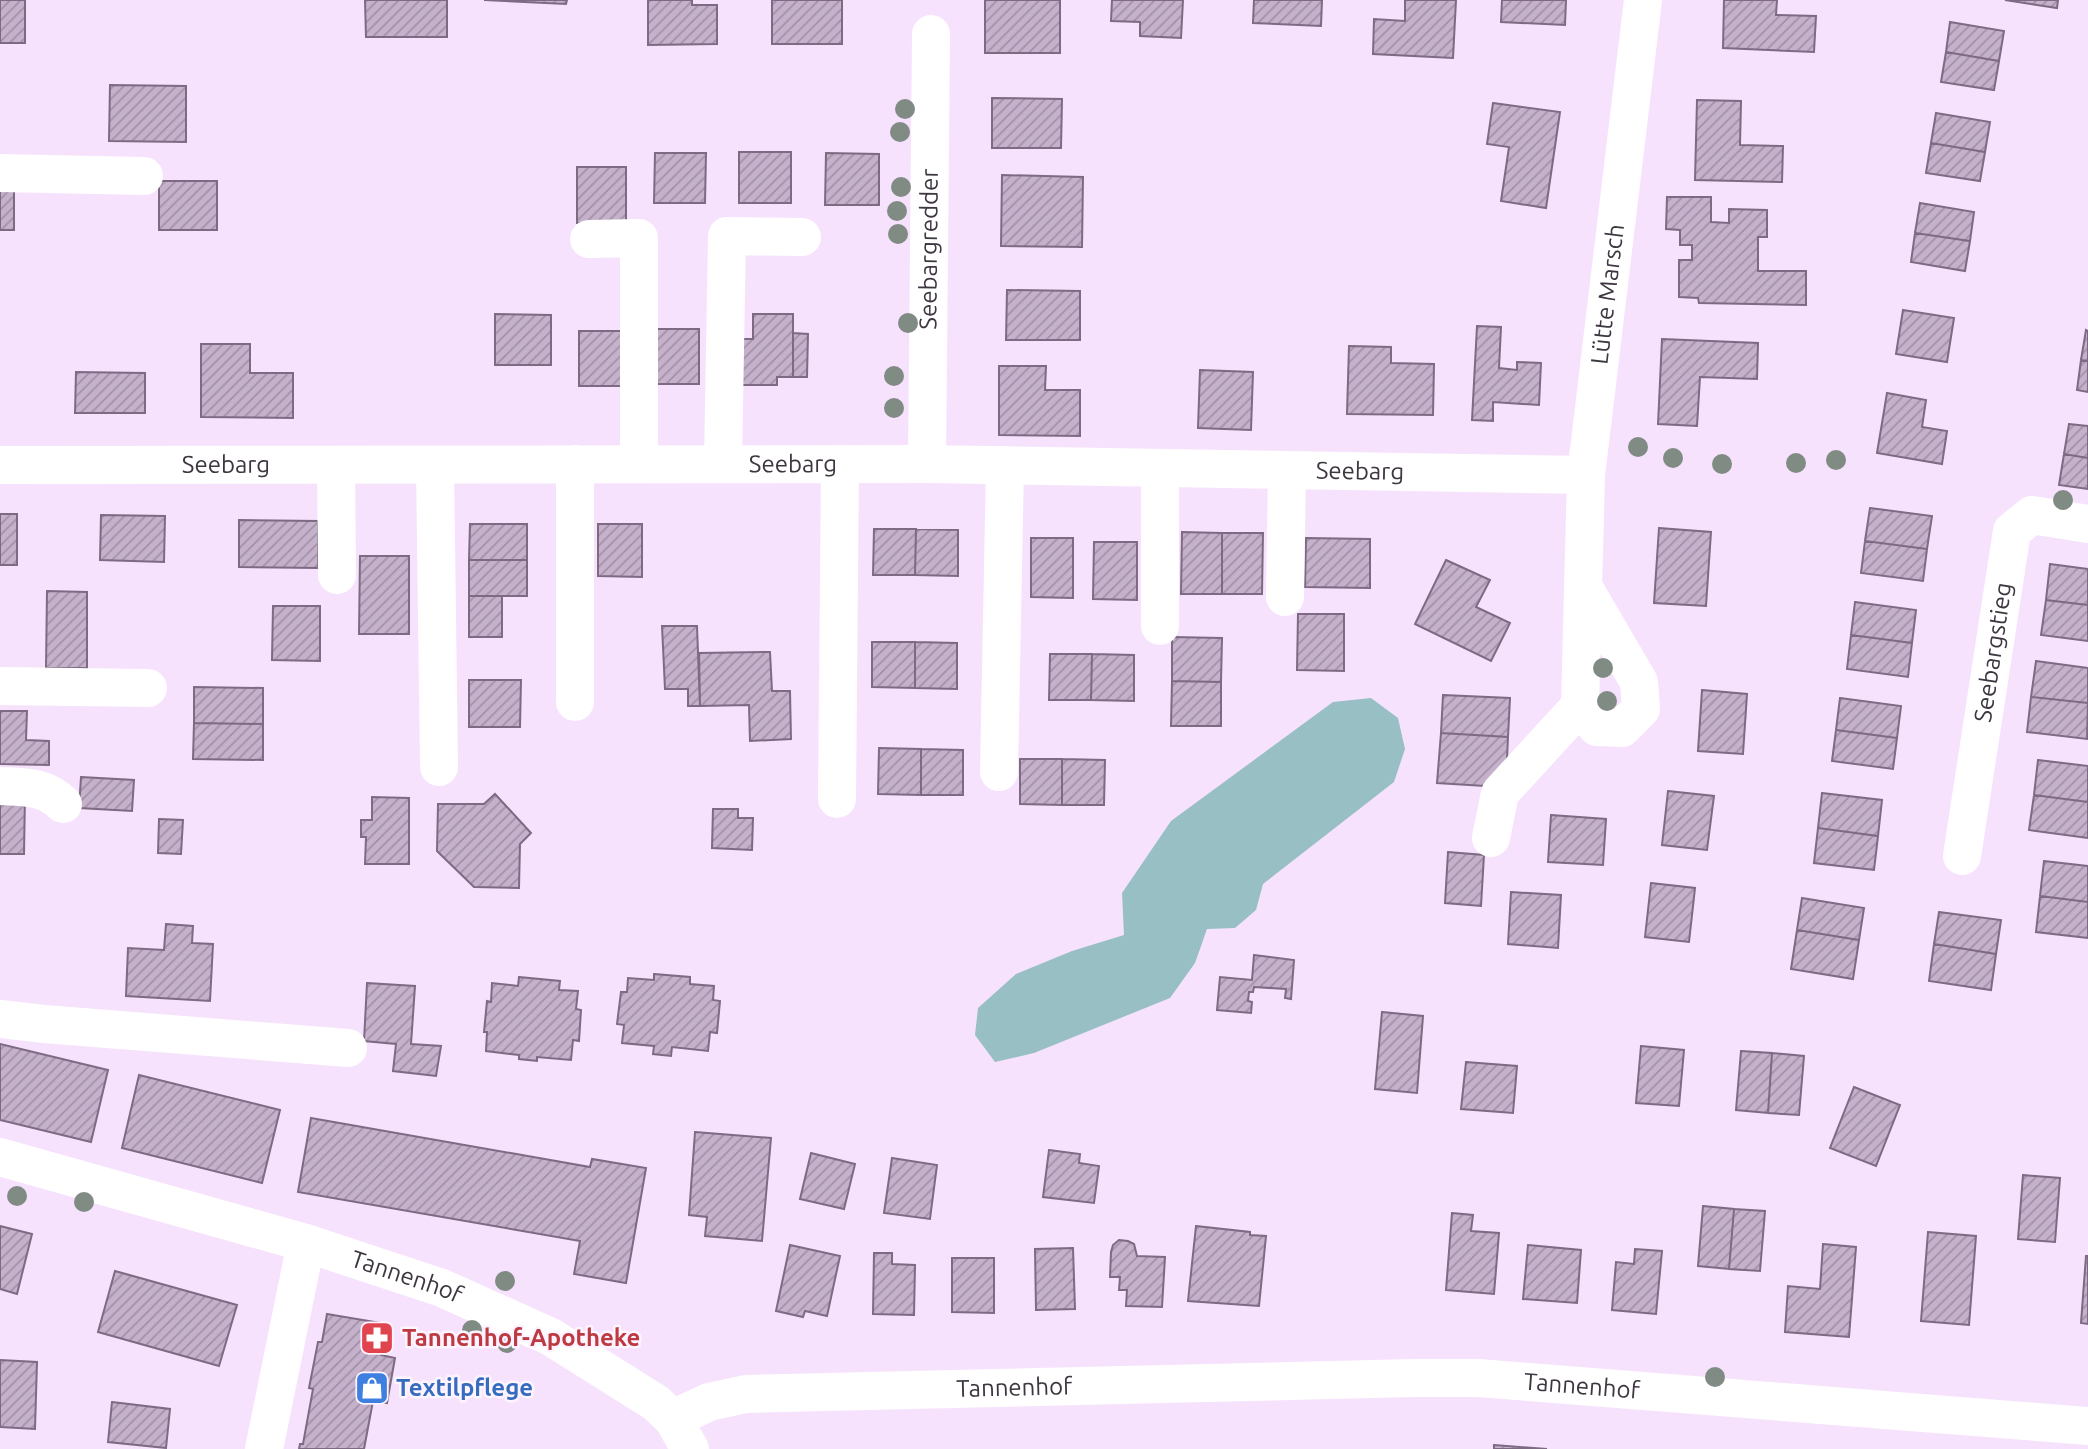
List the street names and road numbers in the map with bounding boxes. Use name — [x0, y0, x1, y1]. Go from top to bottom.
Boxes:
street label: Seebargredder — [914, 168, 943, 330]
street label: Lütte Marsch — [1585, 223, 1629, 366]
street label: Seebarg — [749, 450, 837, 477]
street label: Seebarg — [182, 451, 270, 478]
street label: Seebarg — [1316, 456, 1404, 485]
street label: Seebargstieg — [1969, 581, 2017, 724]
street label: Tannenhof — [348, 1245, 468, 1309]
street label: Tannenhof — [1523, 1368, 1642, 1404]
street label: Tannenhof — [956, 1372, 1073, 1402]

